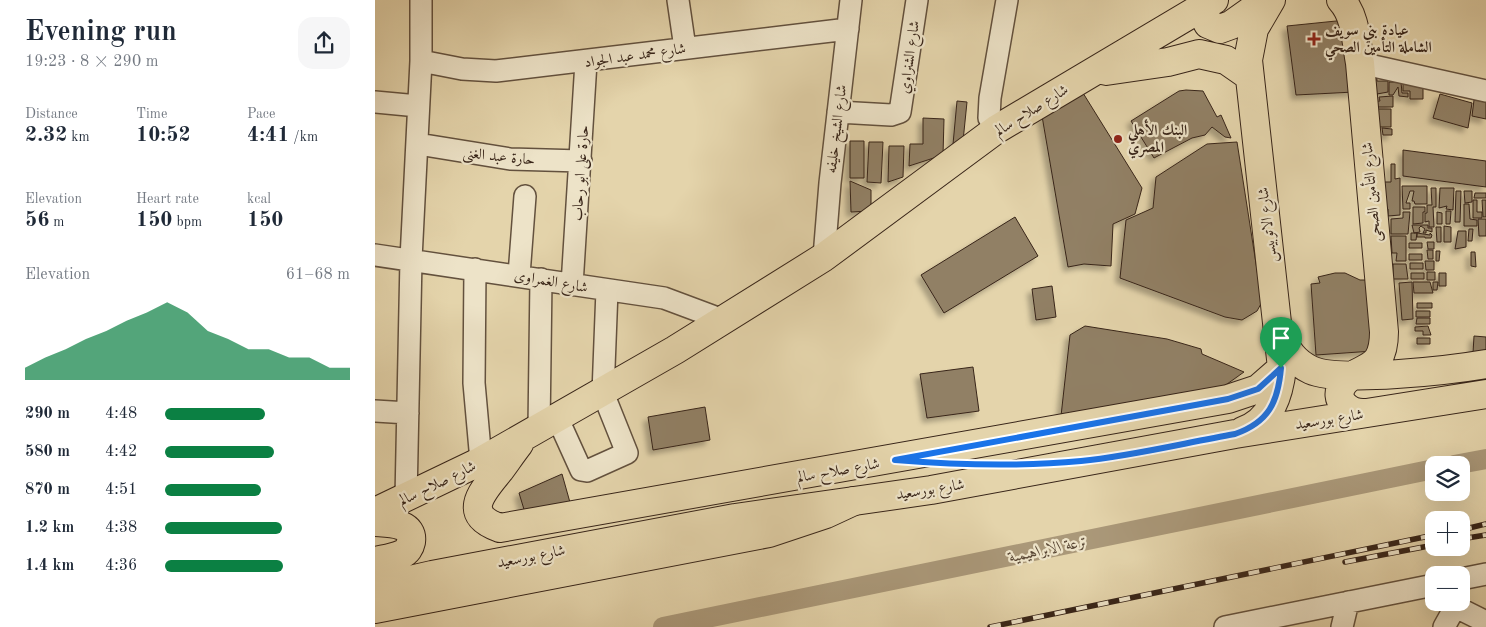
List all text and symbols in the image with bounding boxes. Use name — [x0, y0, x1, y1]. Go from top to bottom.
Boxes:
button: share — [298, 17, 350, 69]
text: Evening run — [25, 19, 177, 47]
street label: شارع الشنراوي — [898, 20, 927, 95]
place label: عيادة بني سويف الشاملة التأمين الصحي — [1325, 23, 1432, 61]
marker: عيادة بني سويف الشاملة التأمين الصحي — [1307, 32, 1321, 46]
street label: شارع محمد عبد الجواد — [583, 42, 688, 75]
text: 19:23 · 8 × 290 m — [25, 54, 158, 70]
street label: شارع صلاح سالم — [992, 82, 1073, 143]
street label: شارع الشيخ خليفه — [825, 84, 855, 175]
text: Distance — [25, 107, 78, 121]
text: Time — [136, 107, 167, 121]
text: Pace — [247, 107, 275, 121]
place label: البنك الأهلي المصري — [1127, 119, 1187, 159]
text: 2.32 — [25, 125, 67, 146]
text: 10:52 — [136, 125, 191, 146]
text: 4:41 — [247, 125, 289, 146]
street label: حارة على ابو رحاب — [571, 125, 594, 222]
text: km — [67, 130, 90, 144]
text: /km — [289, 130, 318, 144]
marker: البنك الأهلي المصري — [1112, 133, 1124, 145]
street label: شارع التأمين الصحى — [1356, 141, 1388, 243]
street label: حارة عبد الغنى — [462, 146, 536, 171]
street label: شارع الاتوبيس — [1256, 186, 1285, 263]
text: Elevation — [25, 192, 82, 206]
text: Heart rate — [136, 192, 199, 206]
text: kcal — [247, 192, 271, 206]
text: 56 — [25, 210, 49, 231]
text: 150 — [136, 210, 173, 231]
text: 150 — [247, 210, 284, 231]
text: m — [49, 215, 64, 229]
text: bpm — [173, 215, 202, 229]
text: Elevation — [25, 267, 90, 283]
text: 61–68 m — [286, 267, 350, 283]
street label: شارع الغمراوى — [512, 269, 589, 300]
pin — [1260, 317, 1302, 368]
icon: arrive — [1267, 324, 1295, 352]
text: 290 m — [25, 406, 70, 422]
text: 4:48 — [105, 406, 137, 422]
street label: شارع بورسعيد — [1294, 408, 1365, 437]
text: 580 m — [25, 444, 70, 460]
text: 4:42 — [105, 444, 137, 460]
street label: شارع صلاح سالم — [796, 456, 882, 490]
map controls — [1425, 456, 1470, 611]
button: layers — [1425, 456, 1470, 501]
street label: شارع صلاح سالم — [396, 458, 480, 513]
street label: شارع بورسعيد — [895, 478, 966, 507]
text: 870 m — [25, 482, 70, 498]
text: 4:51 — [105, 482, 137, 498]
button: + — [1425, 511, 1470, 556]
text: 1.2 km — [25, 520, 74, 536]
text: 4:38 — [105, 520, 137, 536]
water label: ترعة الابراهيمية — [1006, 534, 1089, 566]
street label: شارع بورسعيد — [496, 544, 567, 575]
text: 1.4 km — [25, 558, 74, 574]
text: 4:36 — [105, 558, 137, 574]
button: − — [1425, 566, 1470, 611]

